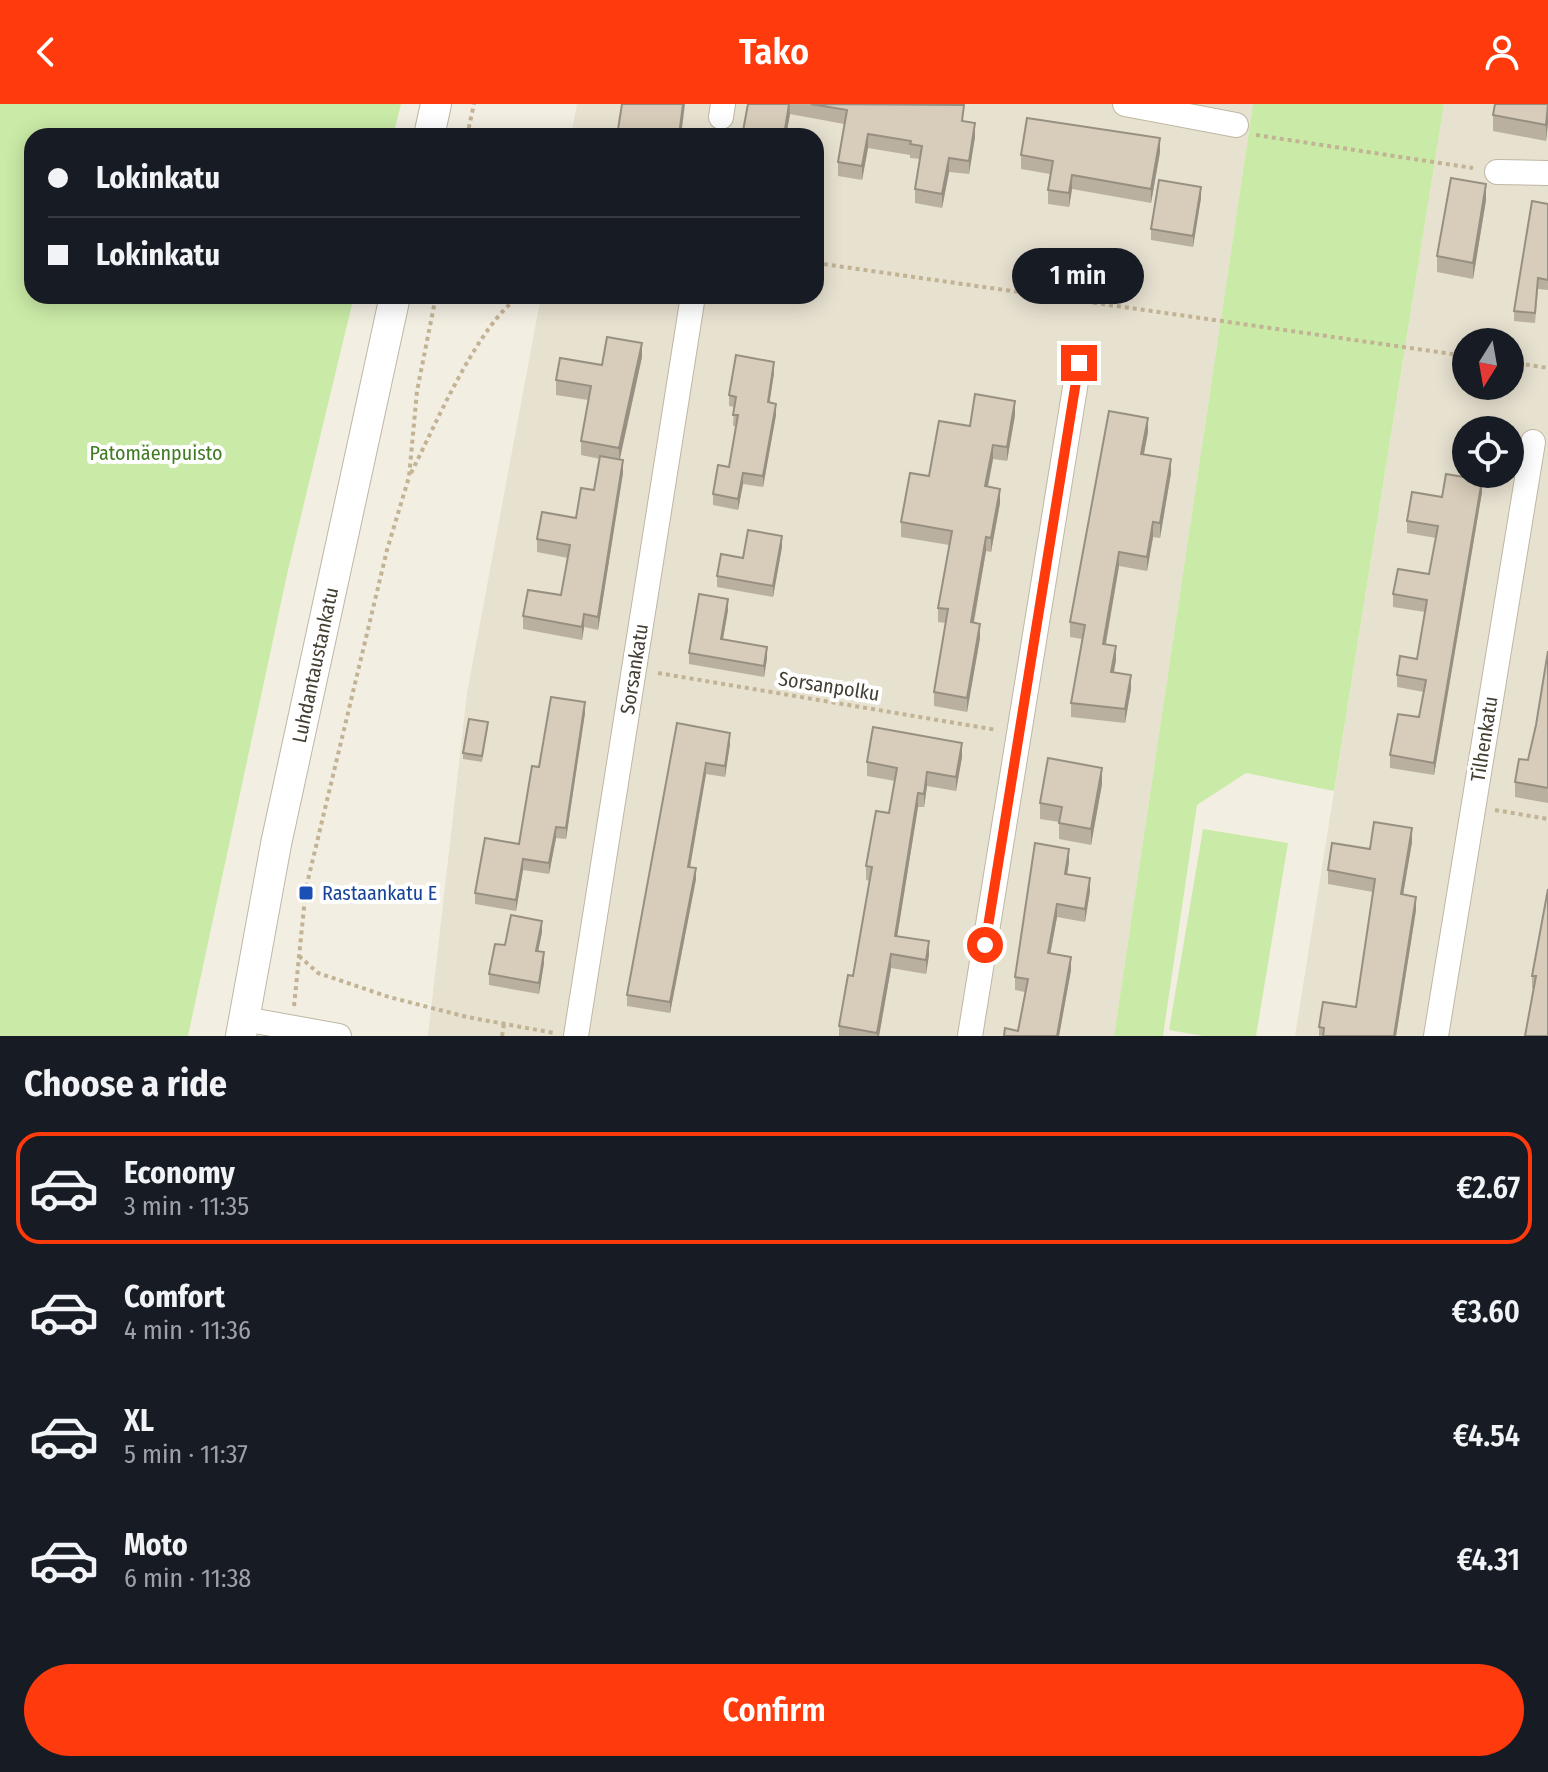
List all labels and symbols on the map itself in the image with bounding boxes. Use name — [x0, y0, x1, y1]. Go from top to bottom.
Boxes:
callout: 1 min — [1013, 247, 1145, 303]
north arrow — [1452, 328, 1524, 400]
route end — [1061, 345, 1097, 381]
park label: Patomäenpuisto — [89, 441, 223, 465]
street label: Luhdantaustankatu — [287, 585, 343, 745]
street label: Sorsankatu — [615, 622, 653, 716]
street label: Sorsanpolku — [777, 666, 881, 706]
street label: Tilhenkatu — [1465, 694, 1503, 784]
place label: Rastaankatu E — [322, 881, 437, 905]
marker: Rastaankatu E — [297, 884, 315, 902]
route start — [967, 927, 1003, 963]

